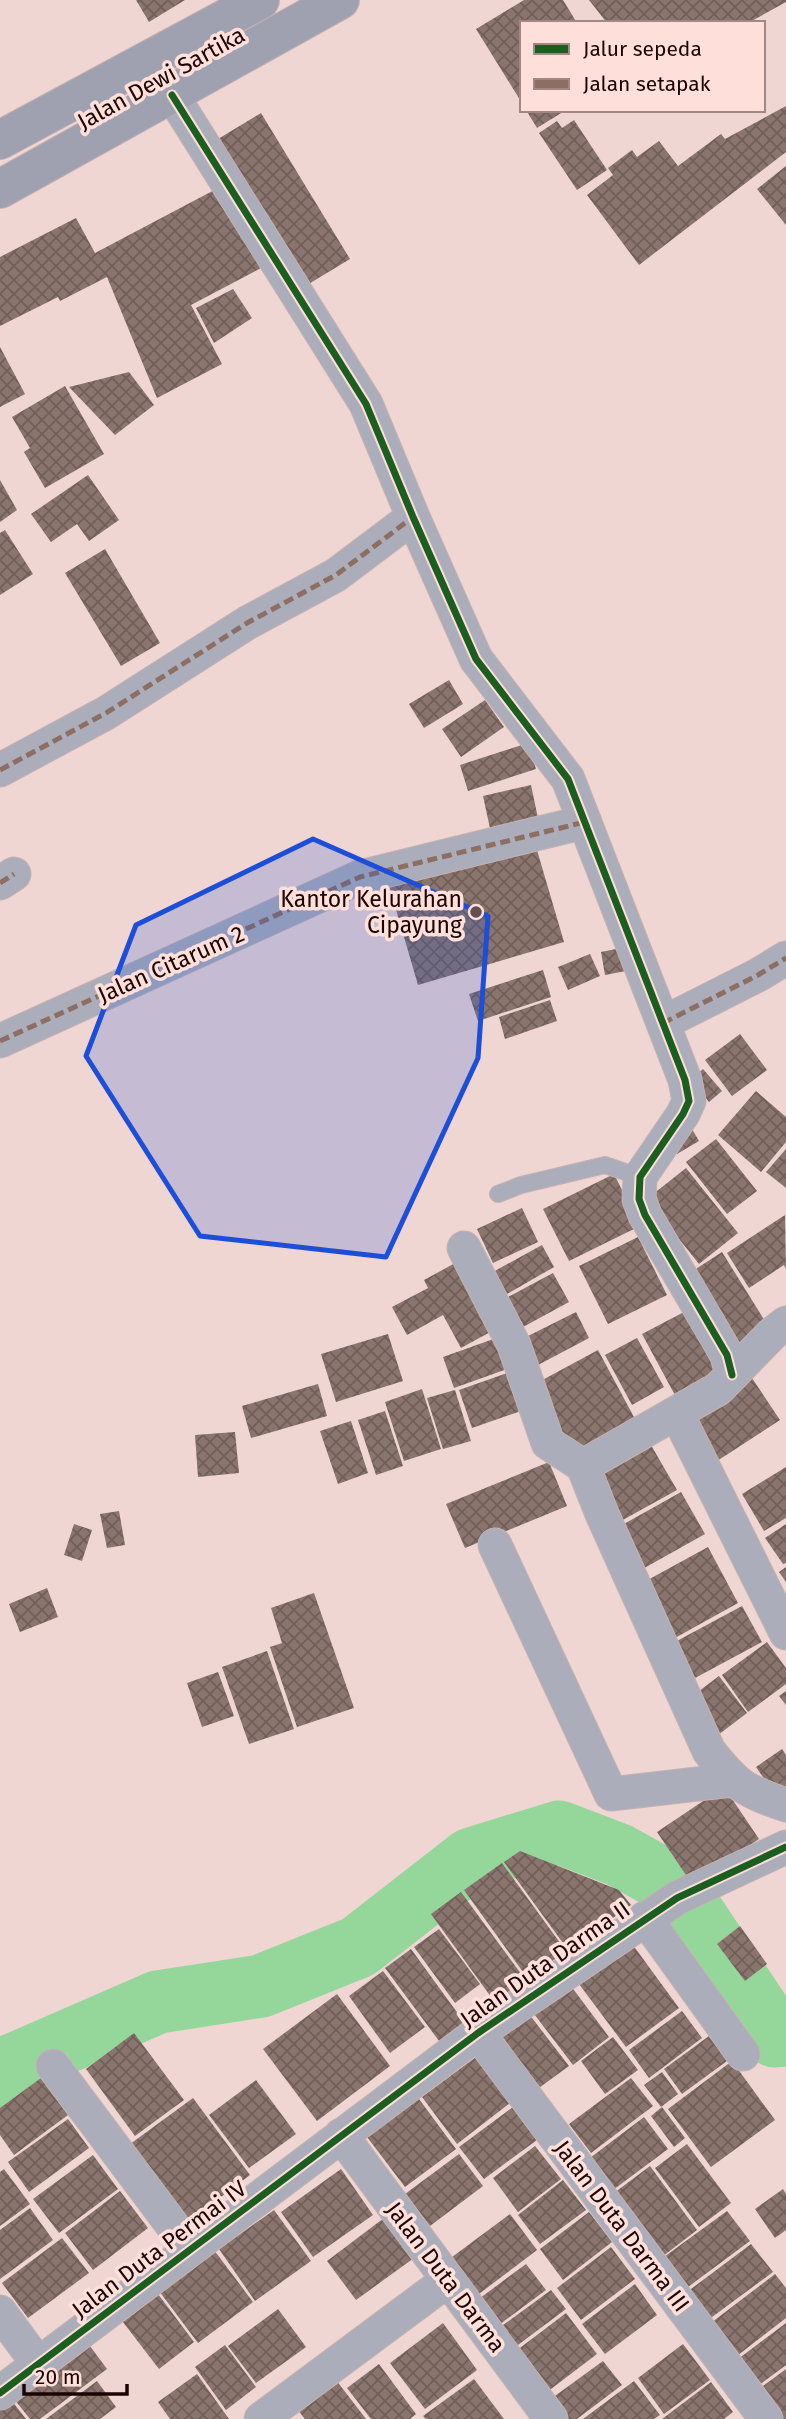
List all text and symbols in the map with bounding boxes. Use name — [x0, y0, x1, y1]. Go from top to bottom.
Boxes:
street label: Jalan Dewi Sartika — [72, 20, 250, 136]
legend — [520, 21, 765, 112]
text: Jalur sepeda — [583, 36, 702, 62]
text: Jalan setapak — [583, 71, 711, 97]
place label: Kantor Kelurahan Cipayung — [280, 885, 462, 939]
marker: Kantor Kelurahan Cipayung — [468, 904, 484, 920]
street label: Jalan Citarum 2 — [93, 919, 249, 1009]
street label: Jalan Duta Darma II — [455, 1895, 635, 2033]
street label: Jalan Duta Darma III — [548, 2135, 696, 2317]
street label: Jalan Duta Permai IV — [66, 2174, 252, 2324]
street label: Jalan Duta Darma — [380, 2196, 512, 2358]
scale bar — [24, 2352, 128, 2396]
text: 20 m — [35, 2364, 81, 2390]

